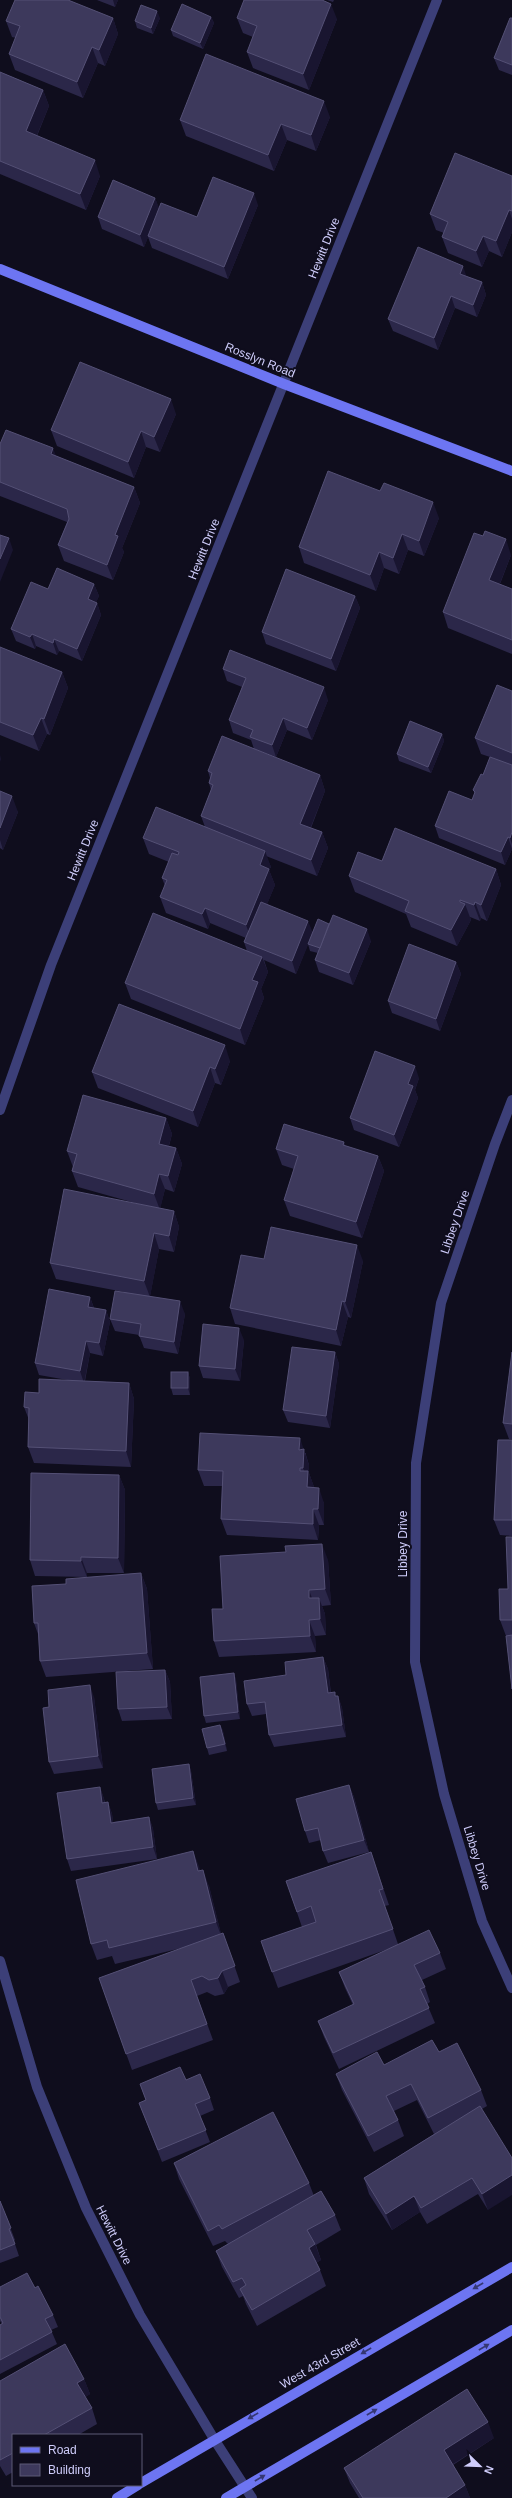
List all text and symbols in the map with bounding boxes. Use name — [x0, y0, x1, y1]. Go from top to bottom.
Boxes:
street label: Hewitt Drive — [305, 215, 343, 281]
street label: Rosslyn Road — [223, 340, 297, 380]
street label: Hewitt Drive — [185, 516, 223, 582]
street label: Hewitt Drive — [64, 817, 102, 883]
street label: Libbey Drive — [438, 1188, 473, 1256]
street label: Libbey Drive — [396, 1510, 410, 1577]
street label: Libbey Drive — [461, 1824, 494, 1892]
street label: Hewitt Drive — [93, 2203, 135, 2267]
one-way arrow — [472, 2283, 484, 2290]
street label: West 43rd Street — [278, 2334, 363, 2392]
one-way arrow — [478, 2343, 490, 2350]
one-way arrow — [360, 2348, 372, 2355]
one-way arrow — [366, 2409, 378, 2416]
one-way arrow — [247, 2413, 259, 2420]
legend — [12, 2434, 142, 2486]
text: Road — [48, 2443, 77, 2457]
north arrow — [460, 2446, 500, 2486]
text: Building — [48, 2463, 91, 2477]
text: N — [482, 2464, 496, 2476]
one-way arrow — [254, 2475, 266, 2482]

